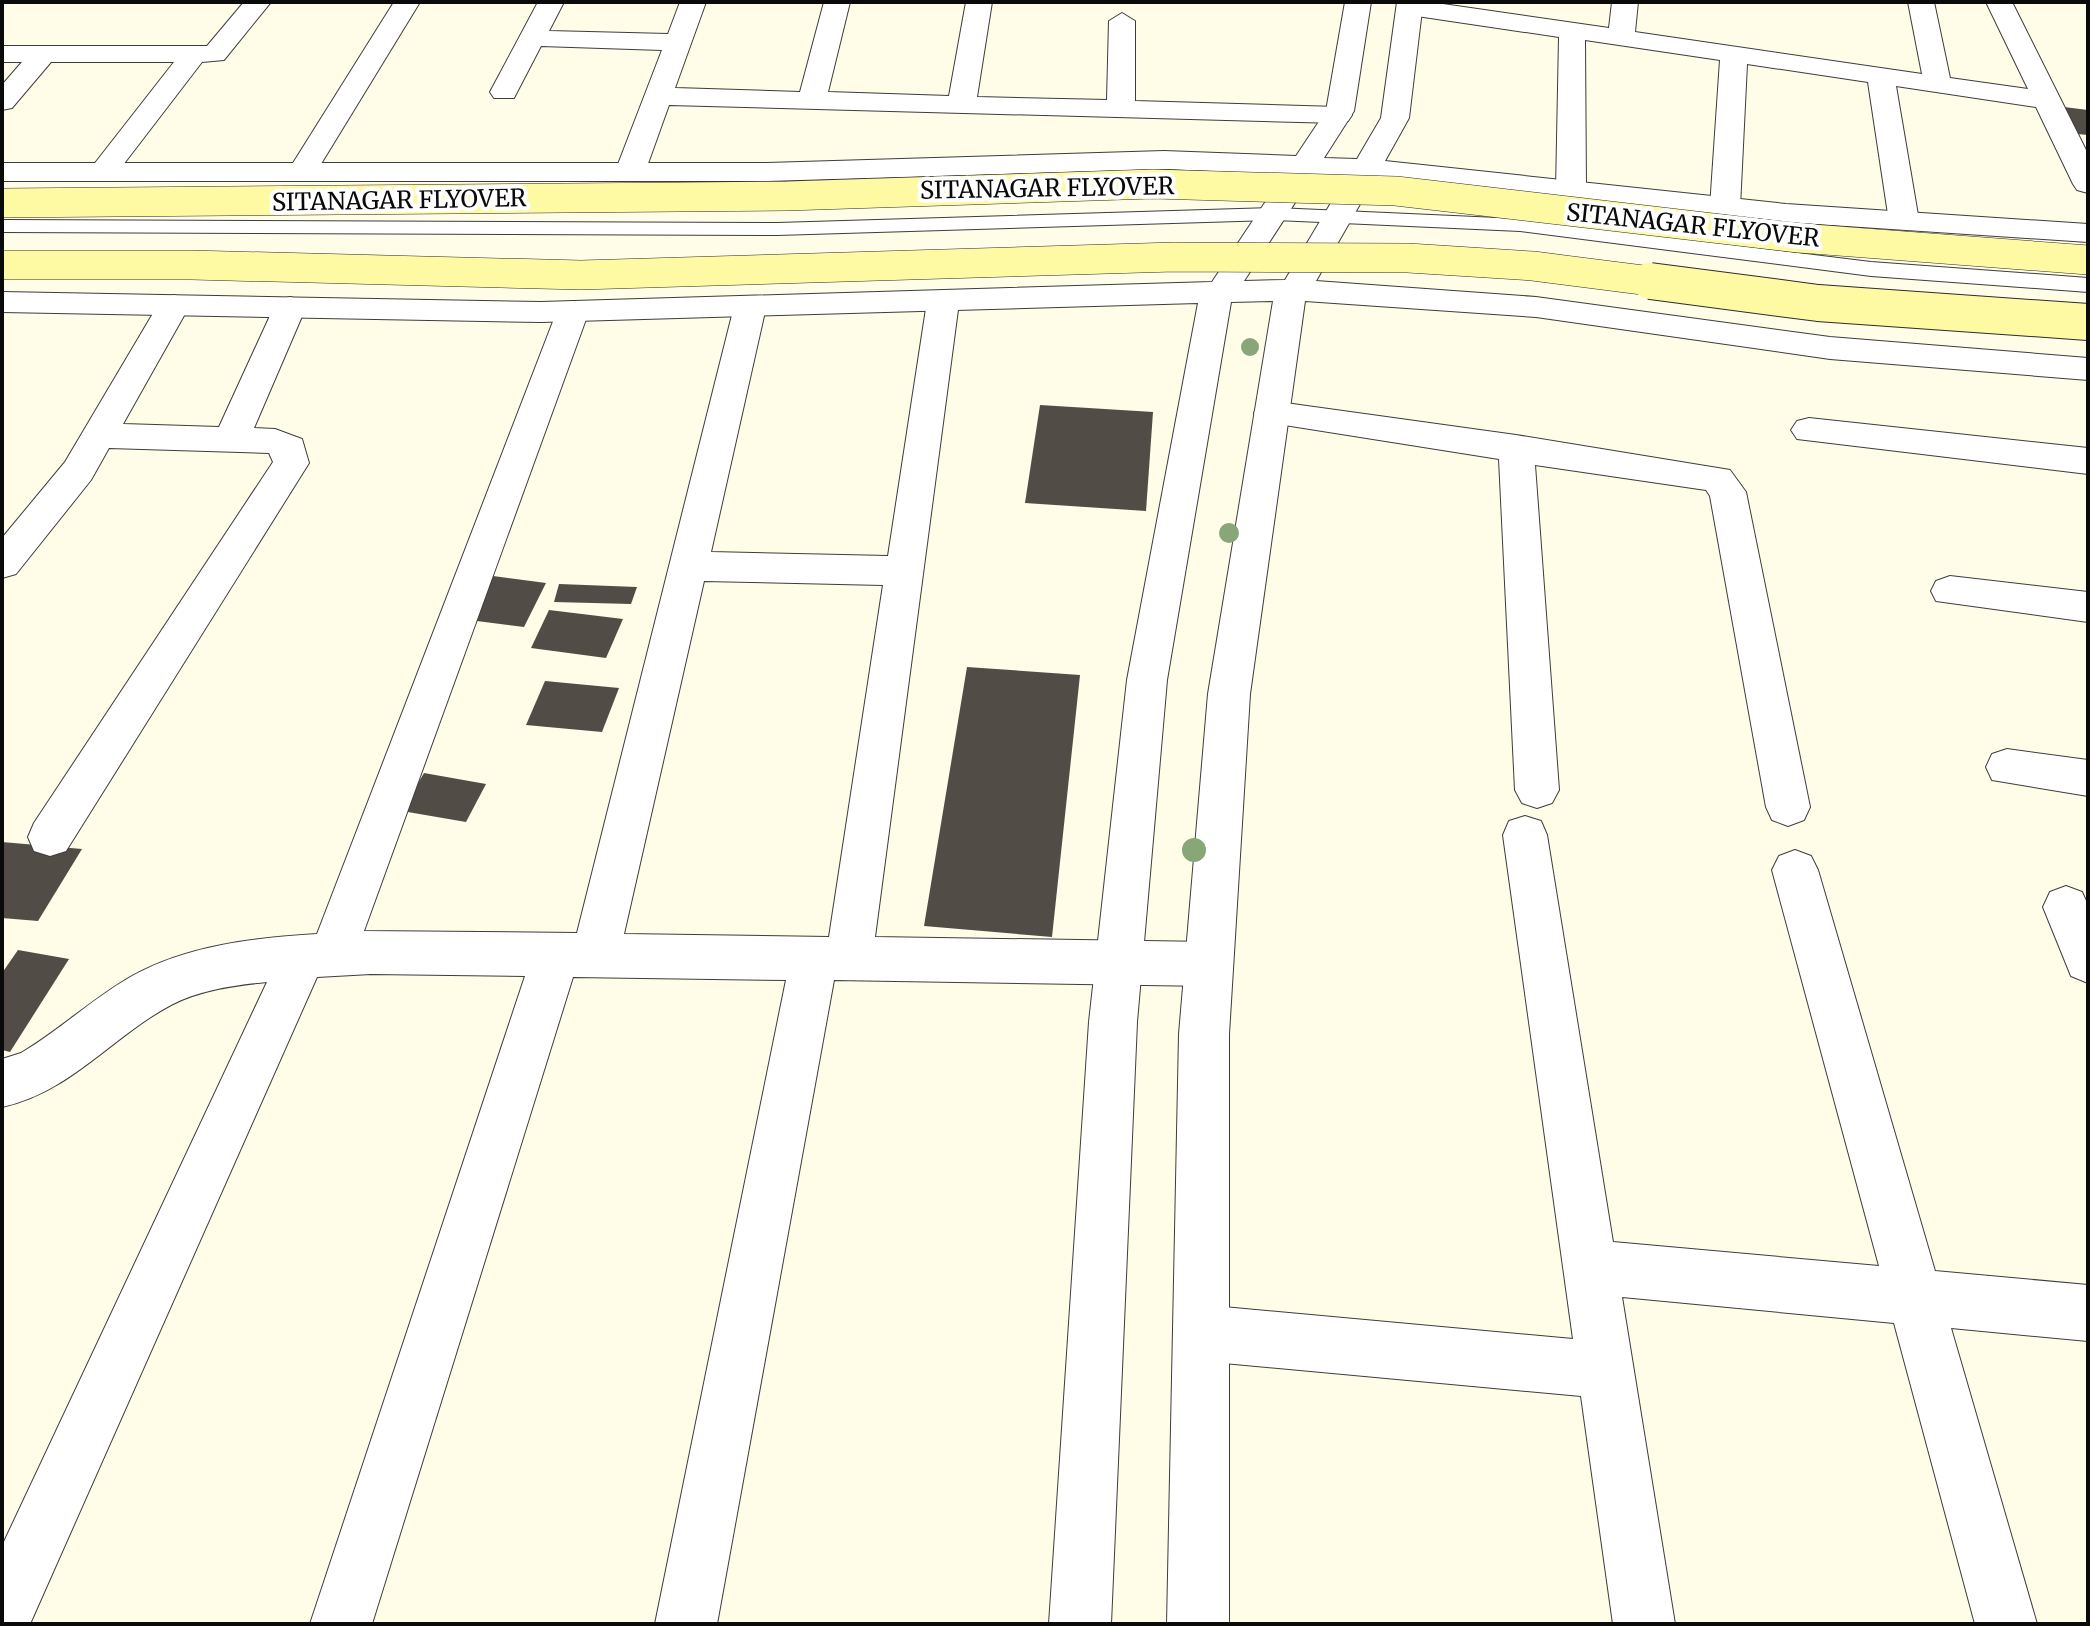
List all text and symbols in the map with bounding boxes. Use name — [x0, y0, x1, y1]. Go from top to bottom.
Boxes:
street label: SITANAGAR FLYOVER — [919, 170, 1175, 206]
street label: SITANAGAR FLYOVER — [271, 182, 527, 218]
street label: SITANAGAR FLYOVER — [1565, 196, 1821, 254]

